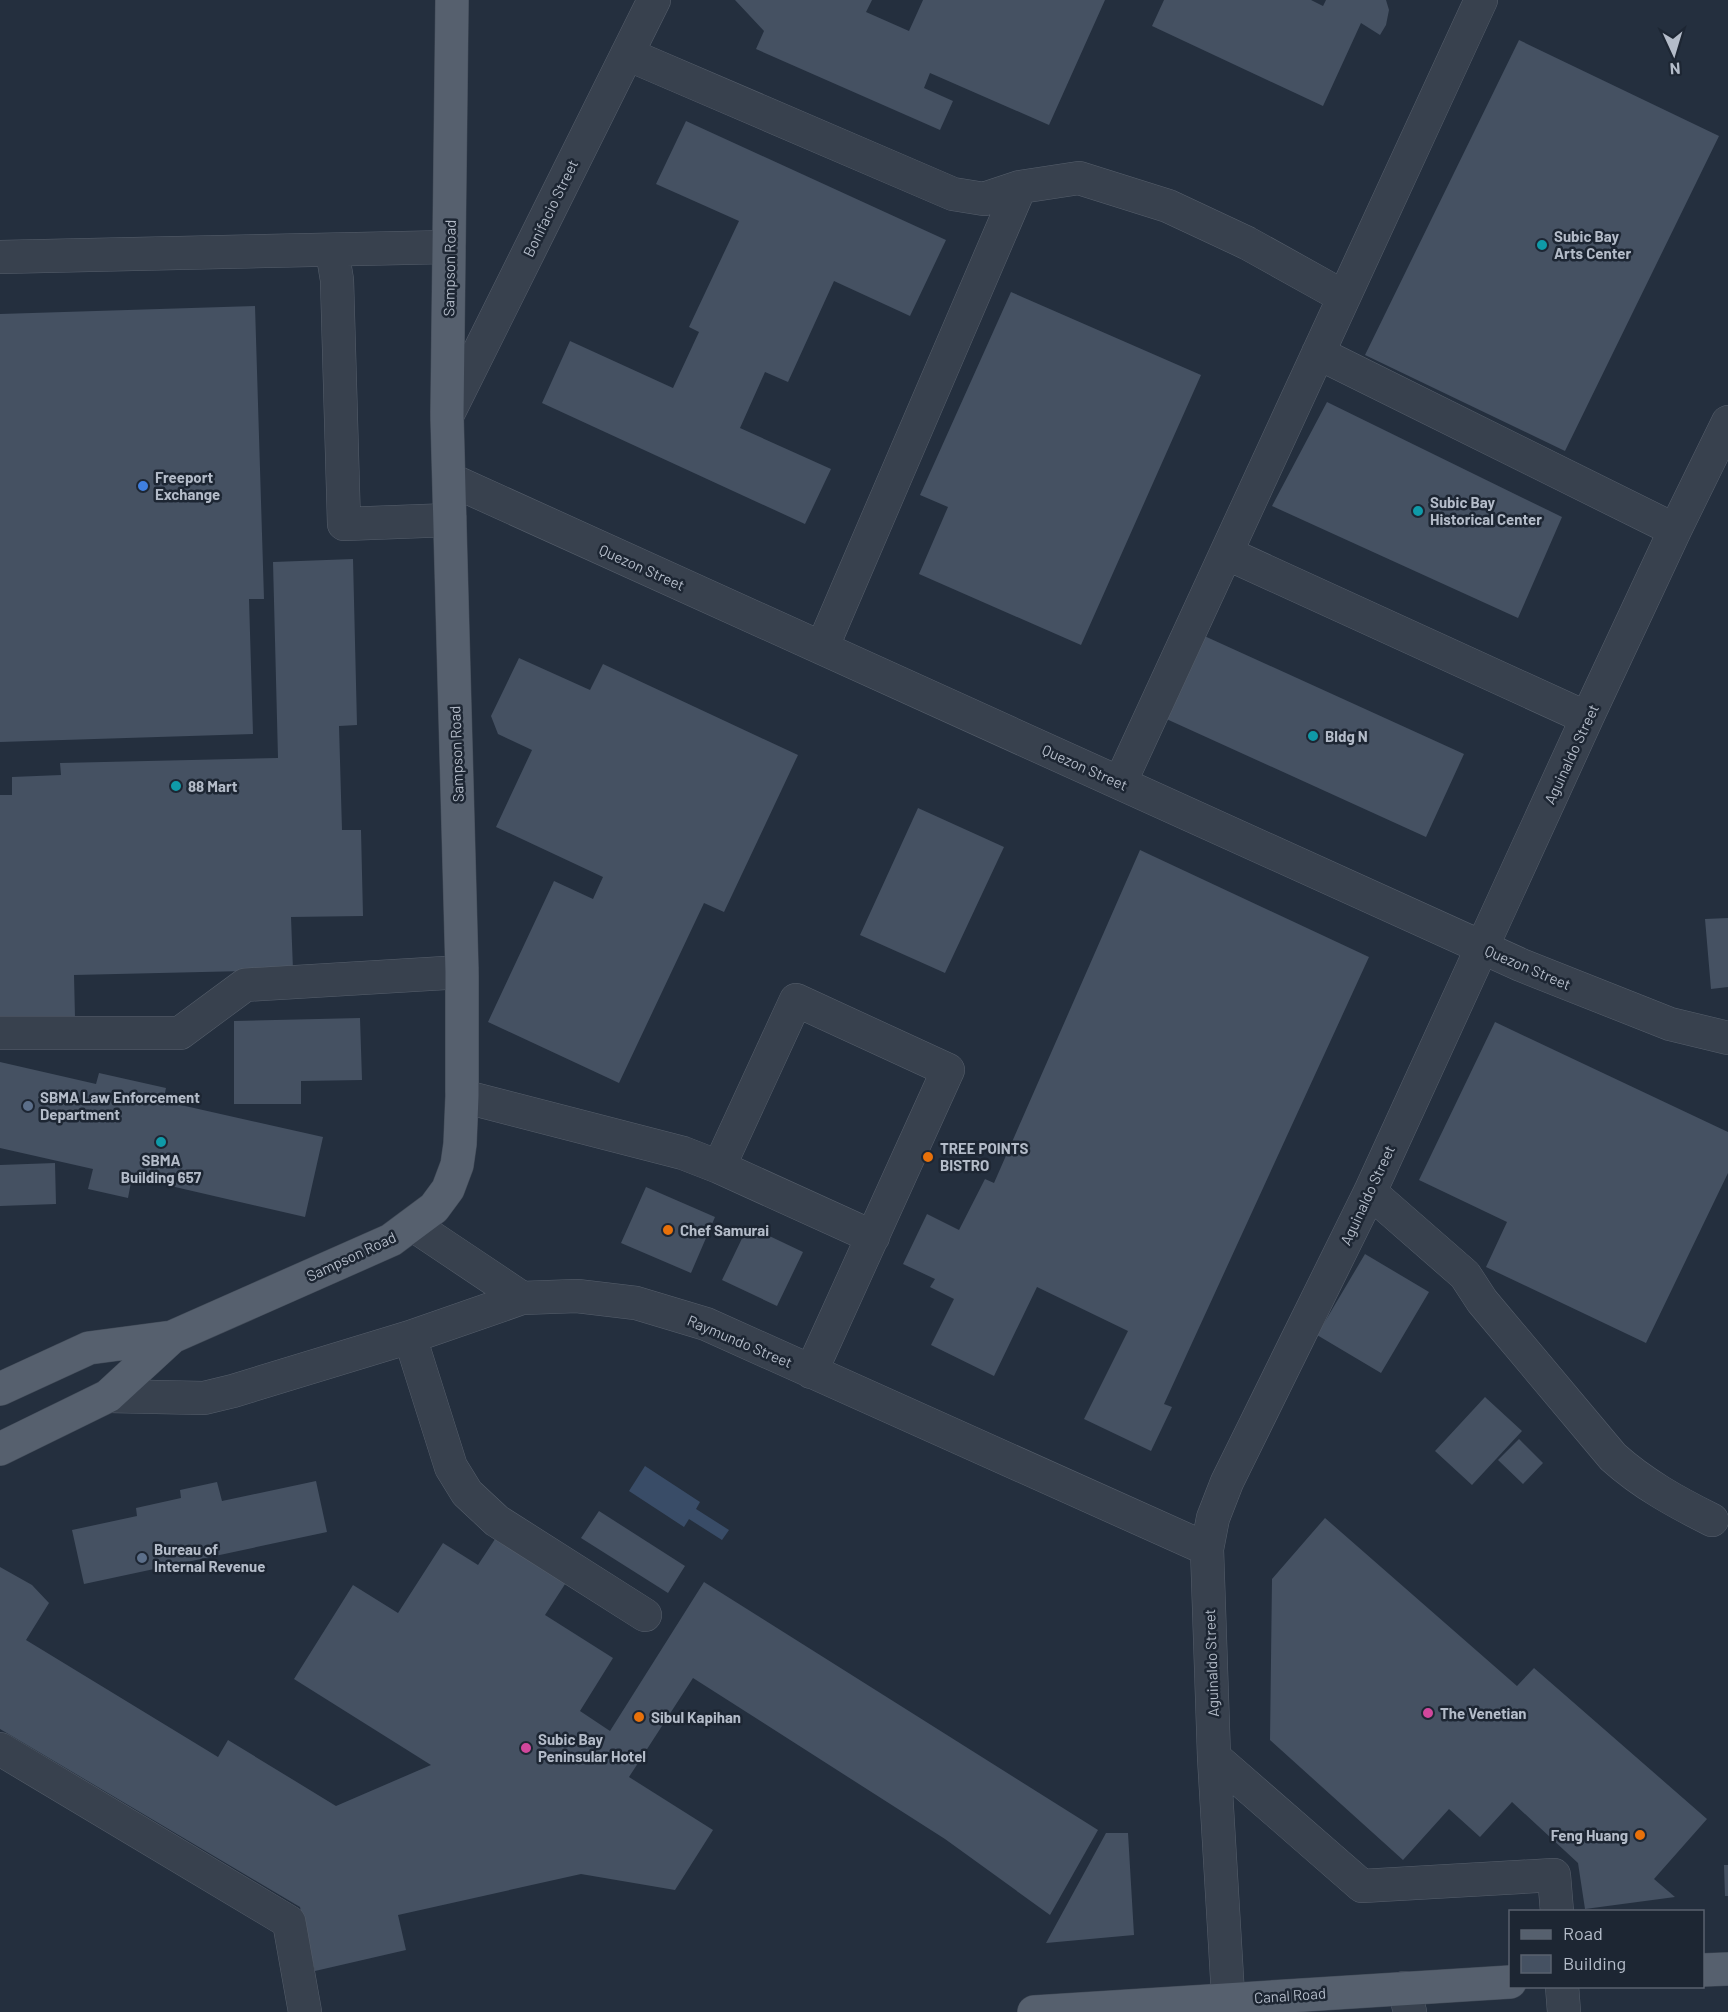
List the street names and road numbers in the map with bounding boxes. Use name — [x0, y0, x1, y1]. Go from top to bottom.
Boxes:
street label: Bonifacio Street — [519, 156, 581, 260]
street label: Sampson Road — [439, 219, 459, 317]
street label: Quezon Street — [597, 540, 687, 594]
street label: Aguinaldo Street — [1540, 701, 1602, 807]
street label: Sampson Road — [445, 705, 467, 803]
street label: Quezon Street — [1040, 740, 1130, 794]
street label: Quezon Street — [1482, 941, 1574, 993]
street label: Aguinaldo Street — [1336, 1142, 1398, 1248]
street label: Sampson Road — [303, 1227, 399, 1285]
street label: Raymundo Street — [685, 1311, 795, 1371]
street label: Aguinaldo Street — [1200, 1609, 1222, 1717]
street label: Canal Road — [1253, 1984, 1327, 2006]

